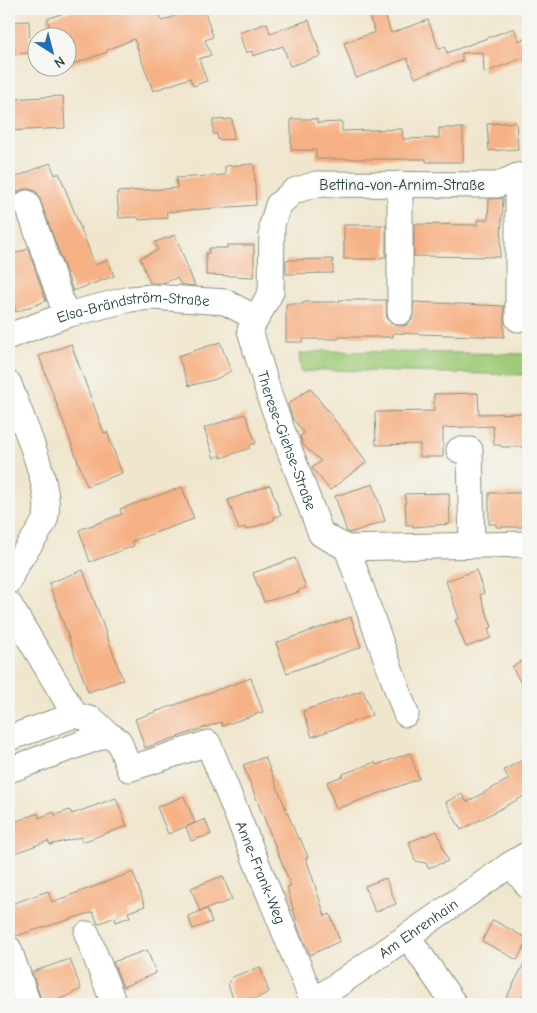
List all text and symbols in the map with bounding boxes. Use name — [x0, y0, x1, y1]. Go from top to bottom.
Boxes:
north arrow — [28, 28, 78, 78]
text: N — [51, 53, 68, 72]
street label: Bettina-von-Arnim-Straße — [319, 176, 485, 194]
street label: Elsa-Brändström-Straße — [54, 288, 211, 327]
street label: Therese-Giehse-Straße — [253, 369, 320, 513]
street label: Anne-Frank-Weg — [232, 818, 289, 927]
street label: Am Ehrenhain — [375, 895, 461, 962]

